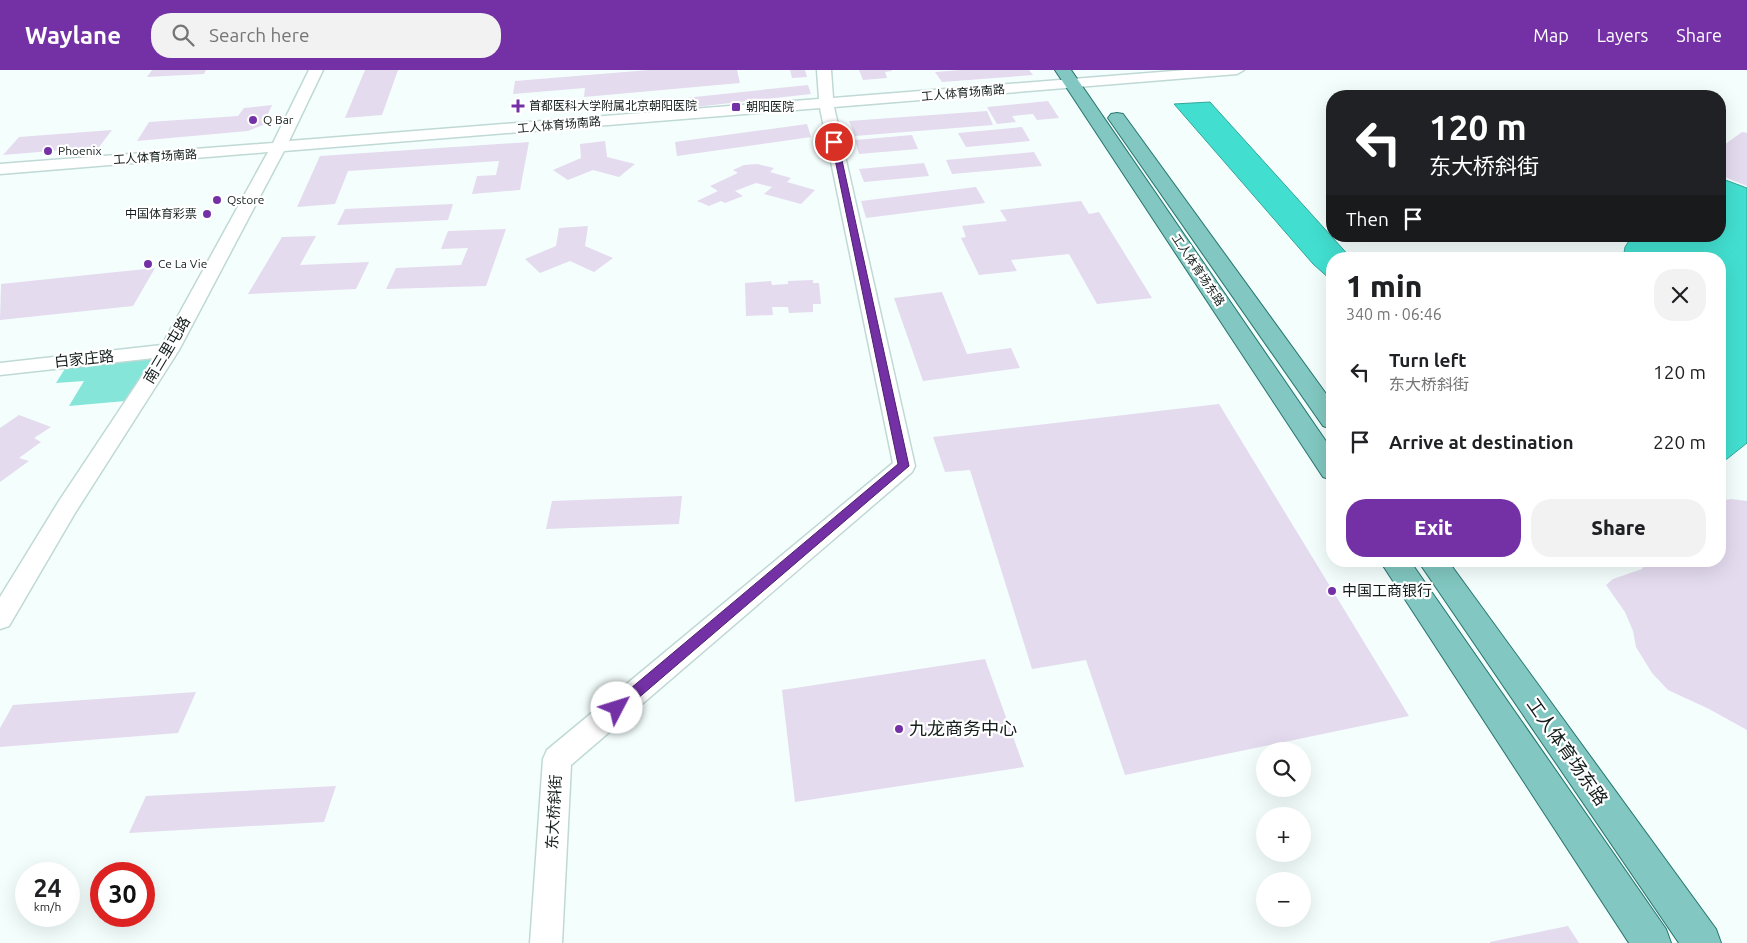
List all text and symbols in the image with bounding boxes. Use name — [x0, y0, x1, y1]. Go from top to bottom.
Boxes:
search box — [151, 13, 501, 58]
icon: search — [169, 21, 197, 49]
text: Waylane — [25, 22, 121, 49]
text: Search here — [209, 24, 309, 46]
text: Map — [1533, 25, 1569, 45]
text: Layers — [1597, 25, 1648, 45]
text: Share — [1676, 25, 1722, 45]
street label: 工人体育场南路 — [921, 82, 1005, 103]
marker: 首都医科大学附属北京朝阳医院 — [511, 99, 525, 113]
place label: 首都医科大学附属北京朝阳医院 — [529, 99, 697, 112]
place label: 朝阳医院 — [746, 100, 794, 113]
marker: 朝阳医院 — [730, 101, 742, 113]
text: 120 m — [1429, 107, 1527, 147]
icon: left — [1346, 110, 1411, 175]
place label: Q Bar — [263, 113, 294, 126]
marker: Q Bar — [247, 114, 259, 126]
street label: 工人体育场南路 — [517, 114, 601, 135]
pin — [813, 121, 855, 163]
icon: arrive — [820, 128, 848, 156]
place label: Phoenix — [58, 144, 102, 157]
marker: Phoenix — [42, 145, 54, 157]
street label: 工人体育场南路 — [113, 147, 197, 166]
text: 东大桥斜街 — [1429, 153, 1539, 178]
place label: Qstore — [227, 193, 264, 206]
marker: Qstore — [211, 194, 223, 206]
icon: arrive — [1399, 205, 1427, 233]
place label: 中国体育彩票 — [125, 207, 197, 220]
marker: 中国体育彩票 — [201, 208, 213, 220]
text: Then — [1346, 208, 1389, 230]
street label: 工人体育场东路 — [1170, 231, 1227, 308]
place label: Ce La Vie — [158, 257, 207, 270]
marker: Ce La Vie — [142, 258, 154, 270]
text: 1 min — [1346, 269, 1422, 303]
button: close — [1654, 269, 1706, 321]
text: 340 m · 06:46 — [1346, 305, 1442, 323]
street label: 南三里屯路 — [140, 313, 193, 386]
street label: 白家庄路 — [53, 347, 115, 370]
text: Turn left — [1389, 349, 1467, 371]
icon: left — [1346, 358, 1374, 386]
text: 120 m — [1653, 361, 1706, 383]
text: 东大桥斜街 — [1389, 375, 1469, 393]
icon: arrive — [1346, 428, 1374, 456]
text: Arrive at destination — [1389, 431, 1574, 453]
text: 220 m — [1653, 431, 1706, 453]
button: Exit — [1346, 499, 1521, 557]
button: Share — [1531, 499, 1706, 557]
place label: 中国工商银行 — [1342, 582, 1432, 599]
marker: 中国工商银行 — [1326, 585, 1338, 597]
position arrow — [590, 681, 642, 733]
street label: 工人体育场东路 — [1523, 694, 1612, 809]
place label: 九龙商务中心 — [909, 718, 1017, 738]
marker: 九龙商务中心 — [893, 723, 905, 735]
map controls — [1256, 742, 1311, 927]
button: search — [1256, 742, 1311, 797]
street label: 东大桥斜街 — [543, 774, 564, 850]
button: + — [1256, 807, 1311, 862]
speed limit sign: 30 — [90, 862, 155, 927]
button: − — [1256, 872, 1311, 927]
text: 24 — [33, 874, 62, 902]
text: km/h — [34, 900, 61, 913]

